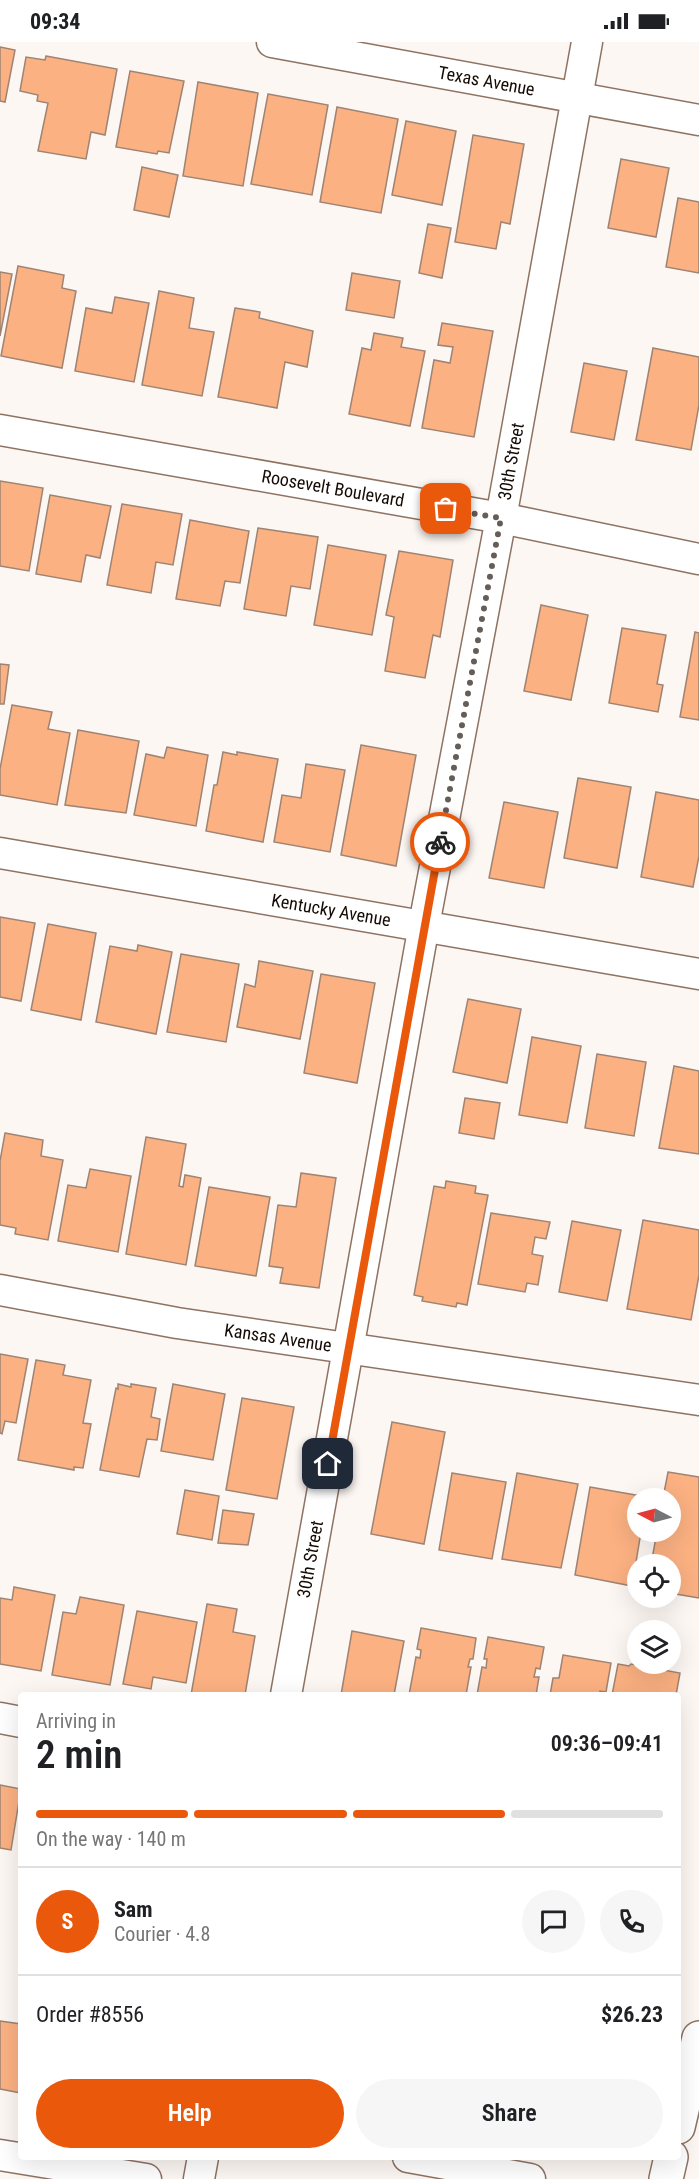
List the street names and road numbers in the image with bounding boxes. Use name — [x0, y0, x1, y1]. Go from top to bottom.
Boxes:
street label: Texas Avenue — [437, 62, 536, 100]
street label: 30th Street — [493, 421, 528, 502]
street label: Roosevelt Boulevard — [260, 465, 406, 511]
street label: Kentucky Avenue — [270, 889, 392, 930]
street label: Kansas Avenue — [223, 1319, 333, 1356]
street label: 30th Street — [293, 1519, 327, 1599]

